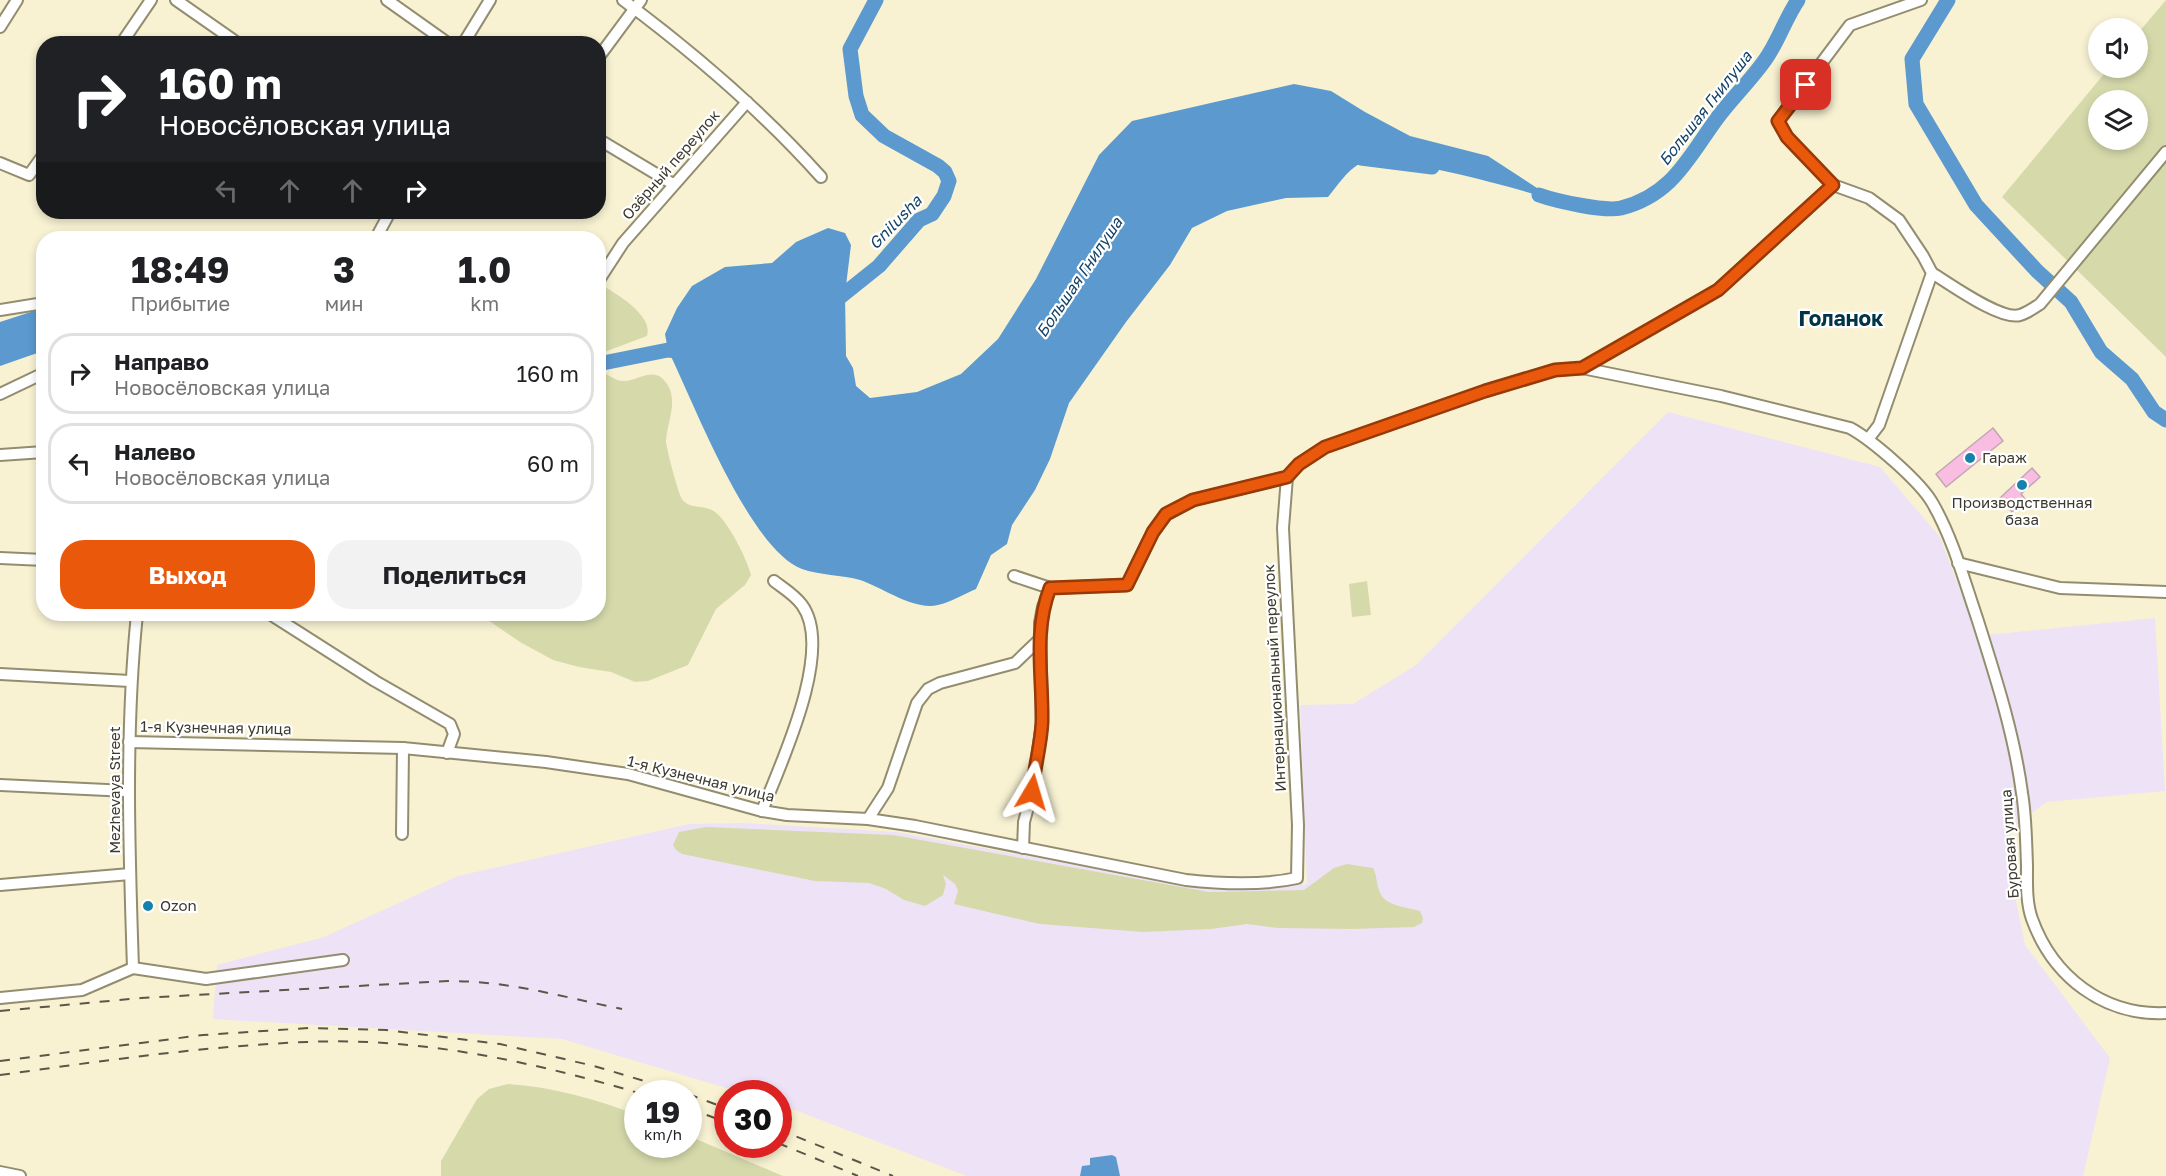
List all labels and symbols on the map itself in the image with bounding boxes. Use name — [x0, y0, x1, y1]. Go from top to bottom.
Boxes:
water label: Большая Гнилуша — [1654, 46, 1757, 169]
pin — [1780, 59, 1831, 110]
street label: Озёрный переулок — [618, 105, 723, 223]
water label: Gnilusha — [864, 190, 926, 253]
water label: Большая Гнилуша — [1032, 213, 1127, 341]
district label: Голанок — [1799, 305, 1883, 331]
place label: Гараж — [1982, 448, 2027, 466]
marker: Гараж — [1963, 451, 1977, 465]
marker: Производственная база — [2015, 478, 2029, 492]
place label: Производственная база — [1952, 493, 2092, 528]
street label: Интернациональный переулок — [1259, 563, 1289, 792]
street label: 1-я Кузнечная улица — [140, 717, 292, 737]
street label: Mezhevaya Street — [105, 726, 123, 854]
street label: 1-я Кузнечная улица — [626, 751, 777, 805]
position arrow — [1000, 760, 1064, 824]
street label: Буровая улица — [1996, 789, 2022, 899]
place label: Ozon — [160, 896, 197, 914]
marker: Ozon — [141, 899, 155, 913]
speed limit sign: 30 — [714, 1080, 792, 1158]

